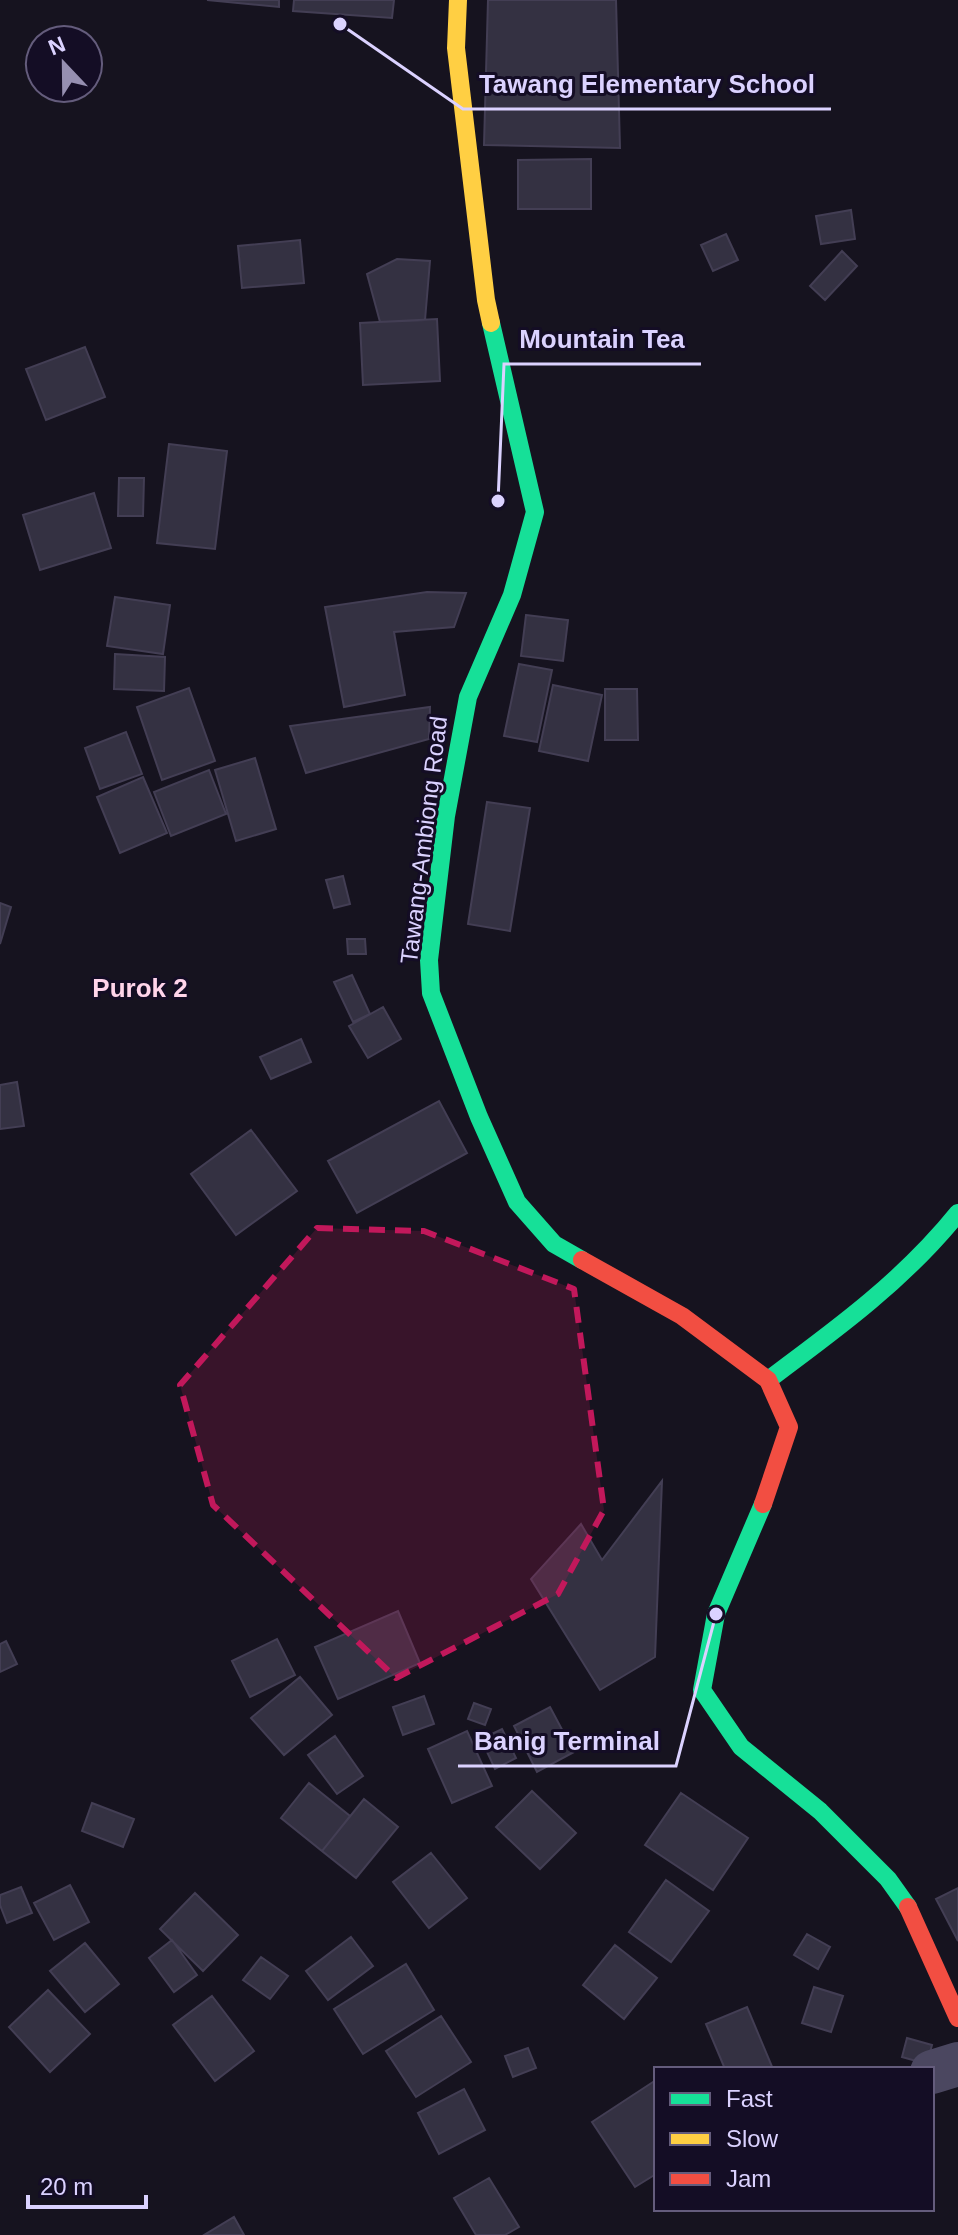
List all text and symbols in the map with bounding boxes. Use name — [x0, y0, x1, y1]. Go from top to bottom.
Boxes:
north arrow — [24, 24, 104, 104]
text: N — [45, 31, 69, 60]
callout: Tawang Elementary School — [463, 59, 831, 109]
text: Tawang Elementary School — [479, 69, 815, 99]
callout: Mountain Tea — [504, 314, 701, 364]
text: Mountain Tea — [519, 324, 685, 354]
street label: Tawang-Ambiong Road — [395, 714, 452, 965]
district label: Purok 2 — [92, 973, 188, 1003]
callout: Banig Terminal — [458, 1716, 676, 1766]
text: Banig Terminal — [474, 1726, 660, 1756]
legend — [654, 2067, 934, 2211]
text: Fast — [726, 2085, 773, 2112]
text: Slow — [726, 2125, 779, 2152]
scale bar — [28, 2159, 146, 2209]
text: Jam — [726, 2165, 771, 2192]
text: 20 m — [40, 2173, 93, 2200]

